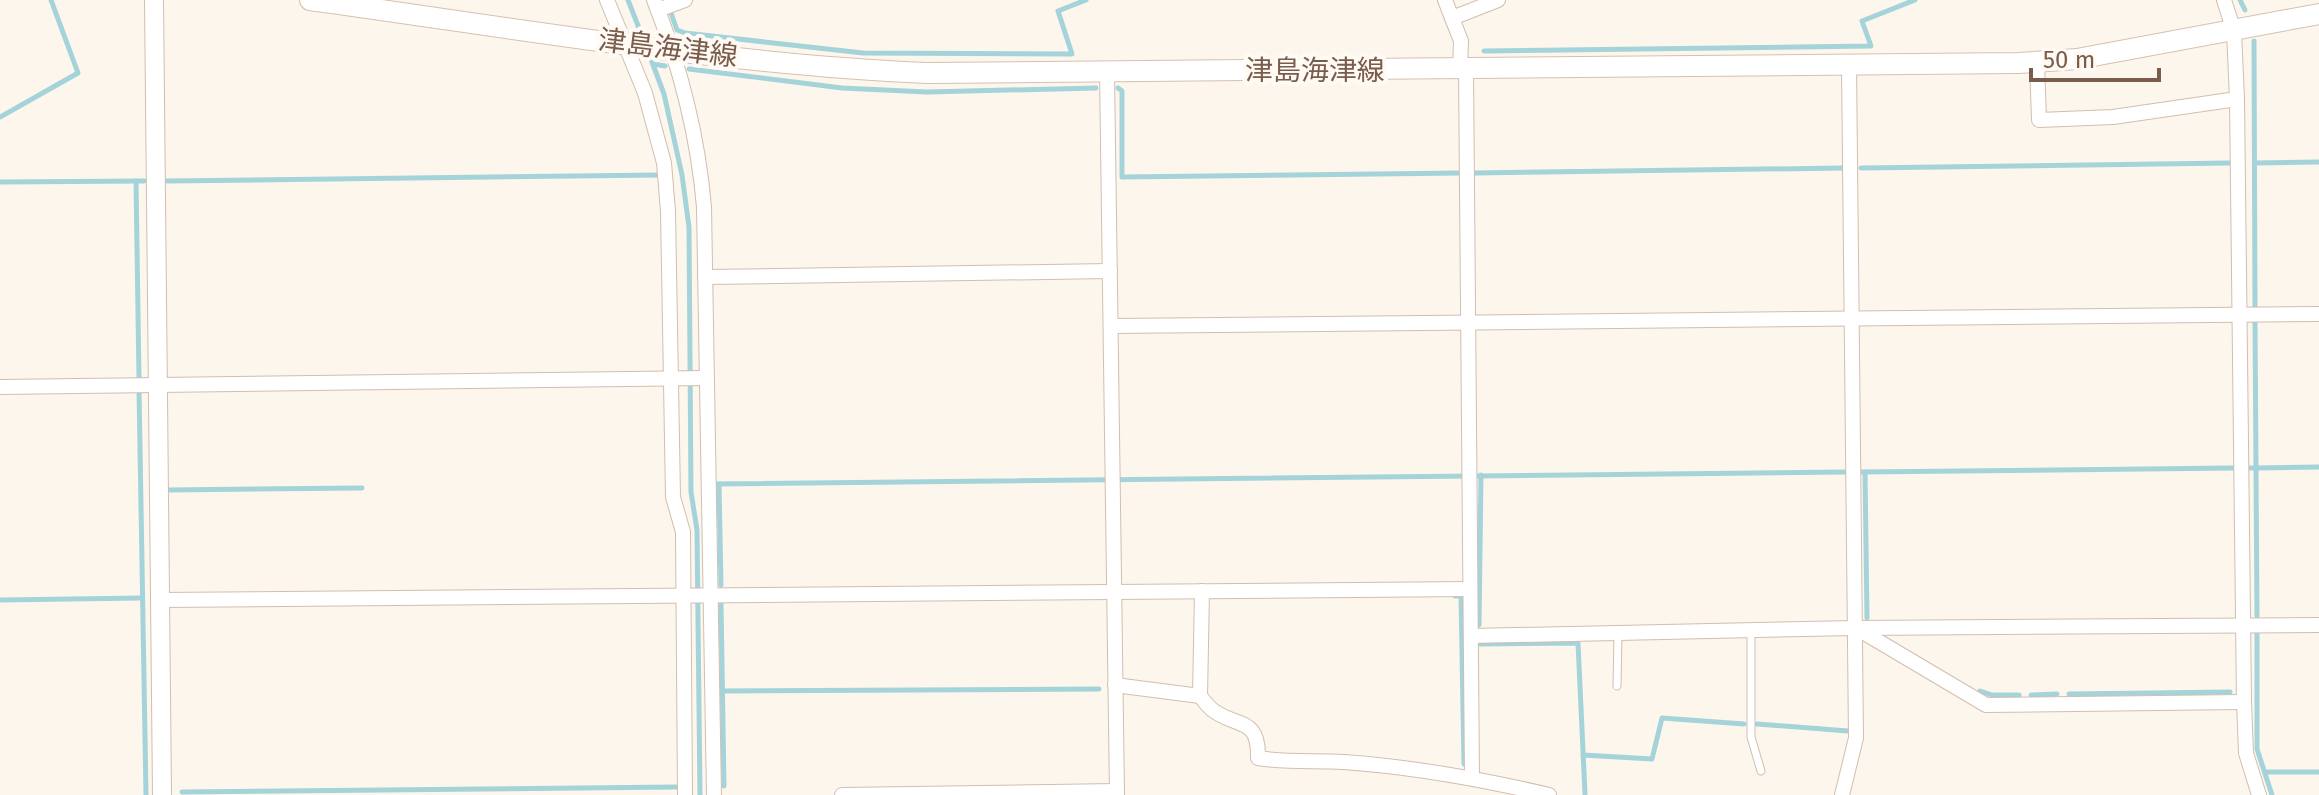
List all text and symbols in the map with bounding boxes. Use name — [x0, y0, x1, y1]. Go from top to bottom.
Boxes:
street label: 津島海津線 — [597, 23, 739, 73]
scale bar — [2031, 32, 2159, 82]
text: 50 m — [2043, 46, 2095, 74]
street label: 津島海津線 — [1245, 54, 1385, 87]

